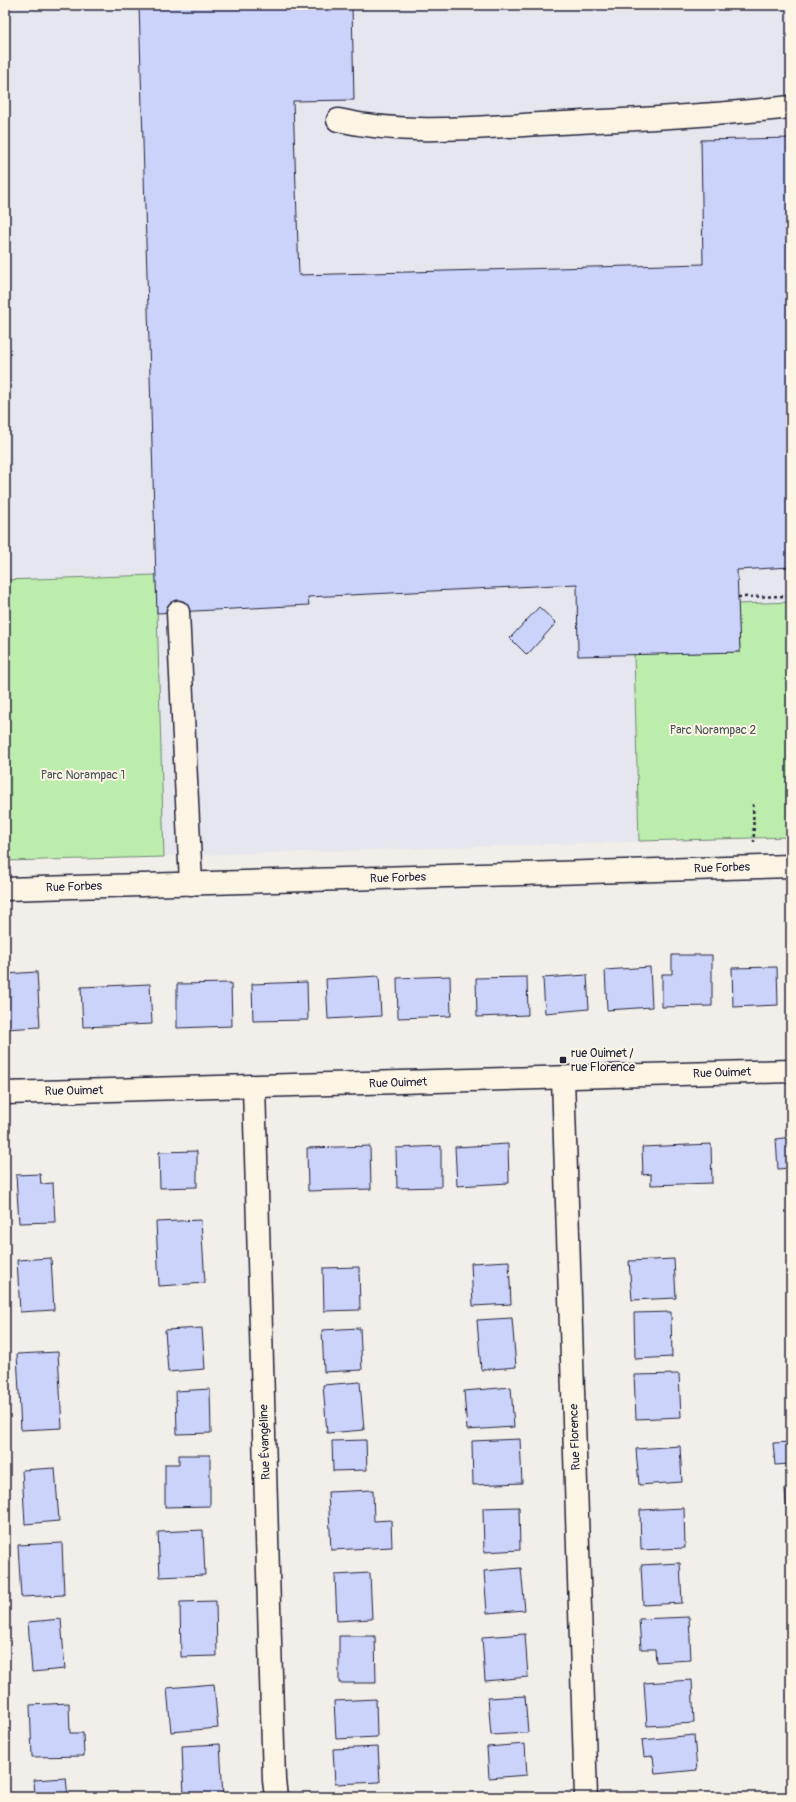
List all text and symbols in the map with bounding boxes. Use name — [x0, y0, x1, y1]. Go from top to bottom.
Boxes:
park label: Parc Norampac 2 — [670, 723, 757, 738]
park label: Parc Norampac 1 — [41, 768, 125, 783]
street label: Rue Forbes — [694, 860, 751, 876]
street label: Rue Forbes — [370, 870, 427, 886]
street label: Rue Forbes — [46, 879, 103, 895]
place label: rue Ouimet / rue Florence — [571, 1046, 635, 1075]
marker: rue Ouimet / rue Florence — [558, 1055, 568, 1065]
street label: Rue Ouimet — [693, 1064, 752, 1082]
street label: Rue Ouimet — [369, 1074, 428, 1092]
street label: Rue Ouimet — [45, 1083, 103, 1099]
street label: Rue Florence — [566, 1403, 584, 1471]
street label: Rue Évangéline — [255, 1404, 274, 1480]

